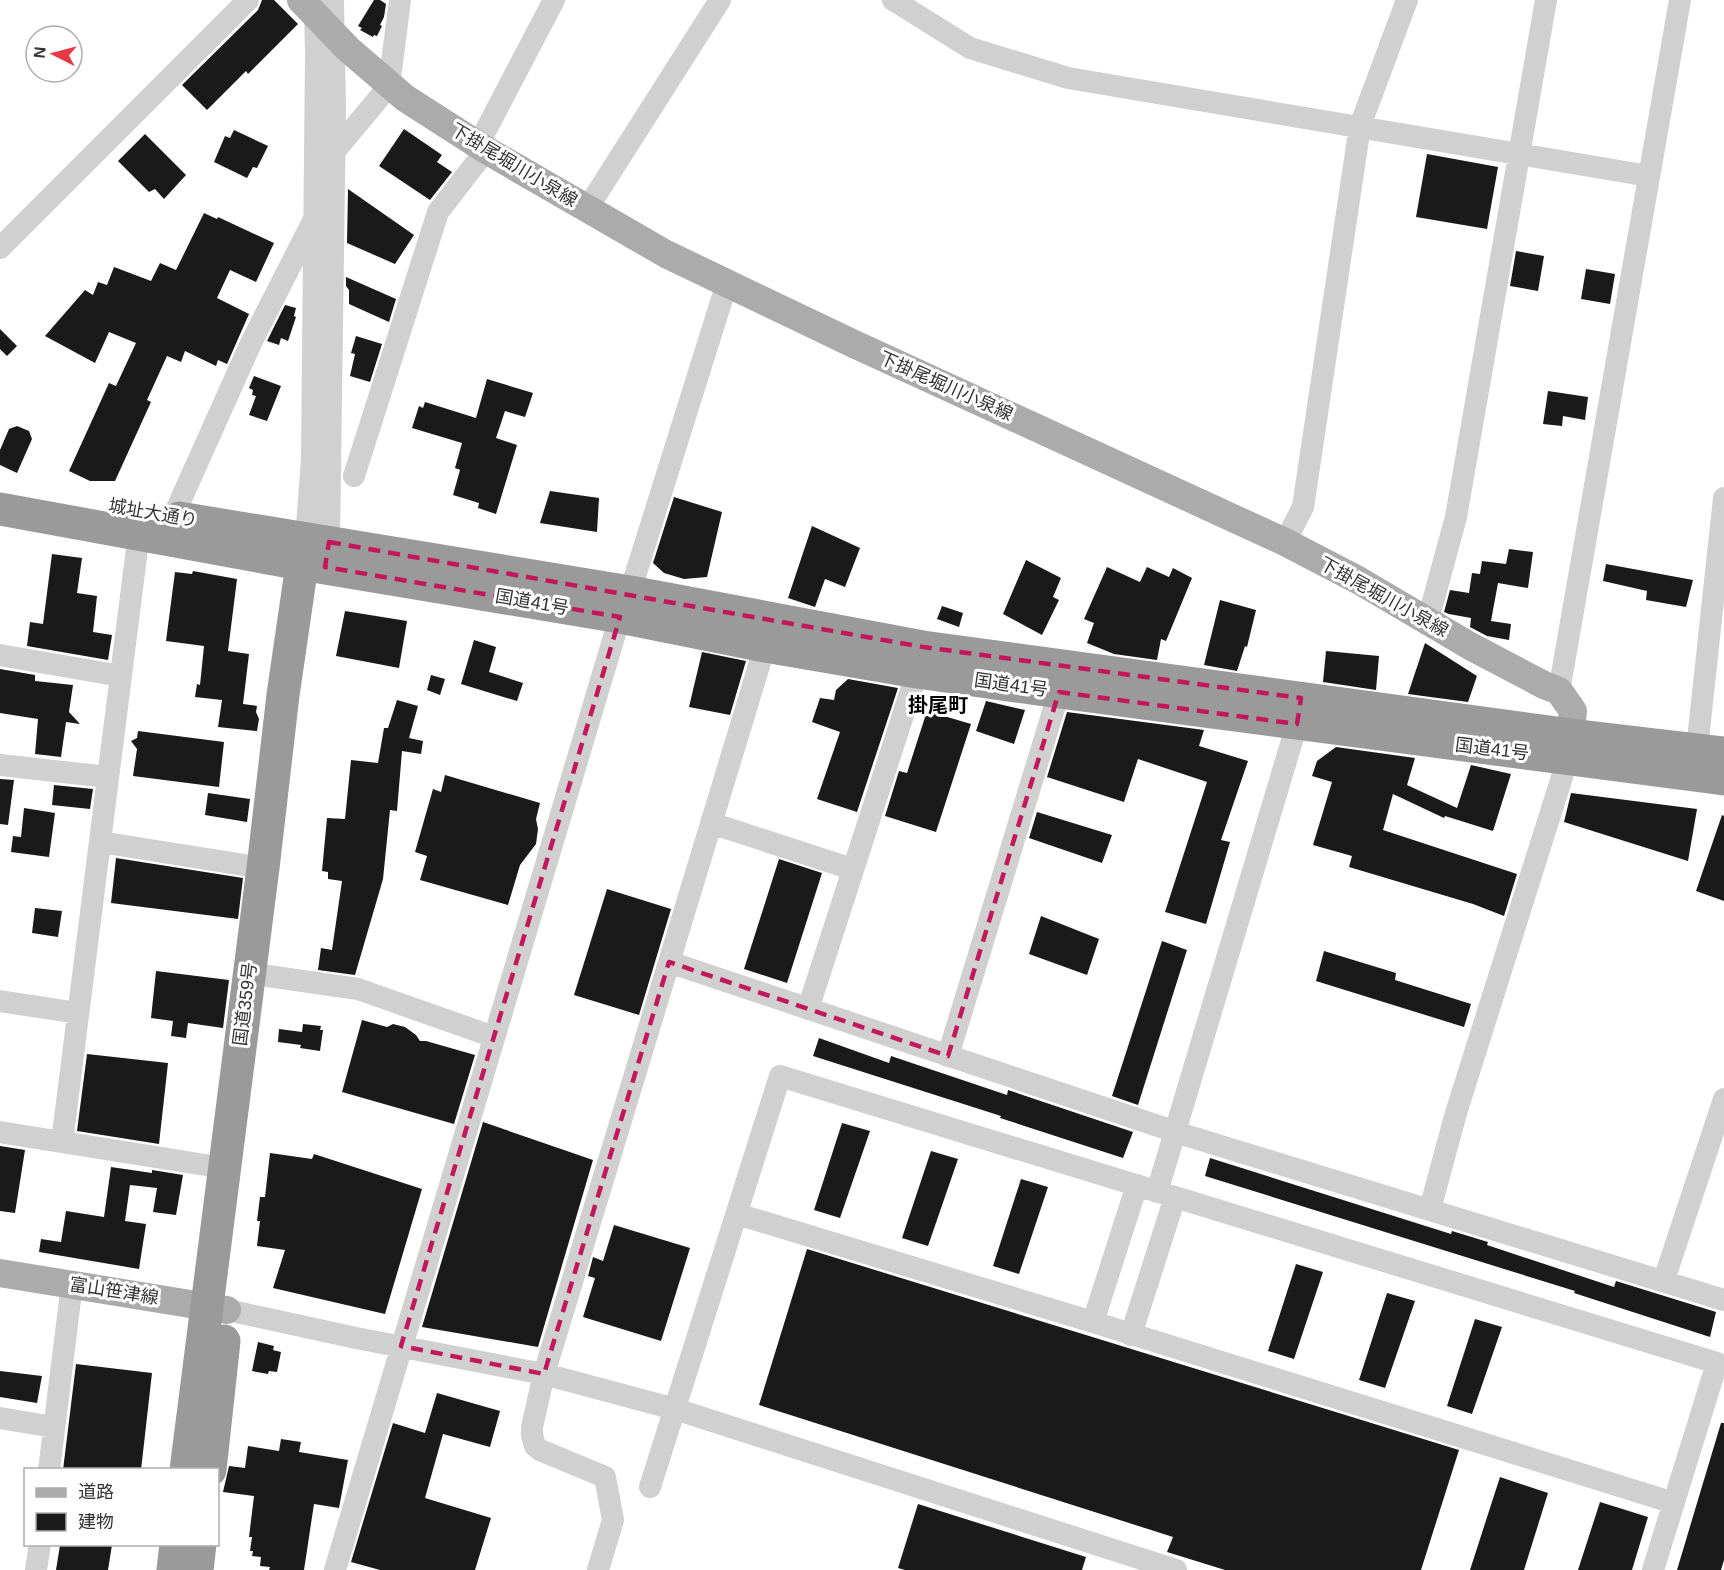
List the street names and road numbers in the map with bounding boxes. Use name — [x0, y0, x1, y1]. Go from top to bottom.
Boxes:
street label: 下掛尾堀川小泉線 — [447, 119, 581, 211]
street label: 下掛尾堀川小泉線 — [876, 348, 1016, 424]
street label: 城址大通り — [107, 495, 199, 531]
street label: 下掛尾堀川小泉線 — [1316, 553, 1452, 641]
street label: 国道41号 — [494, 586, 570, 618]
street label: 国道41号 — [973, 670, 1049, 700]
street label: 国道41号 — [1454, 735, 1530, 763]
street label: 国道359号 — [230, 961, 260, 1047]
street label: 富山笹津線 — [68, 1274, 160, 1308]

